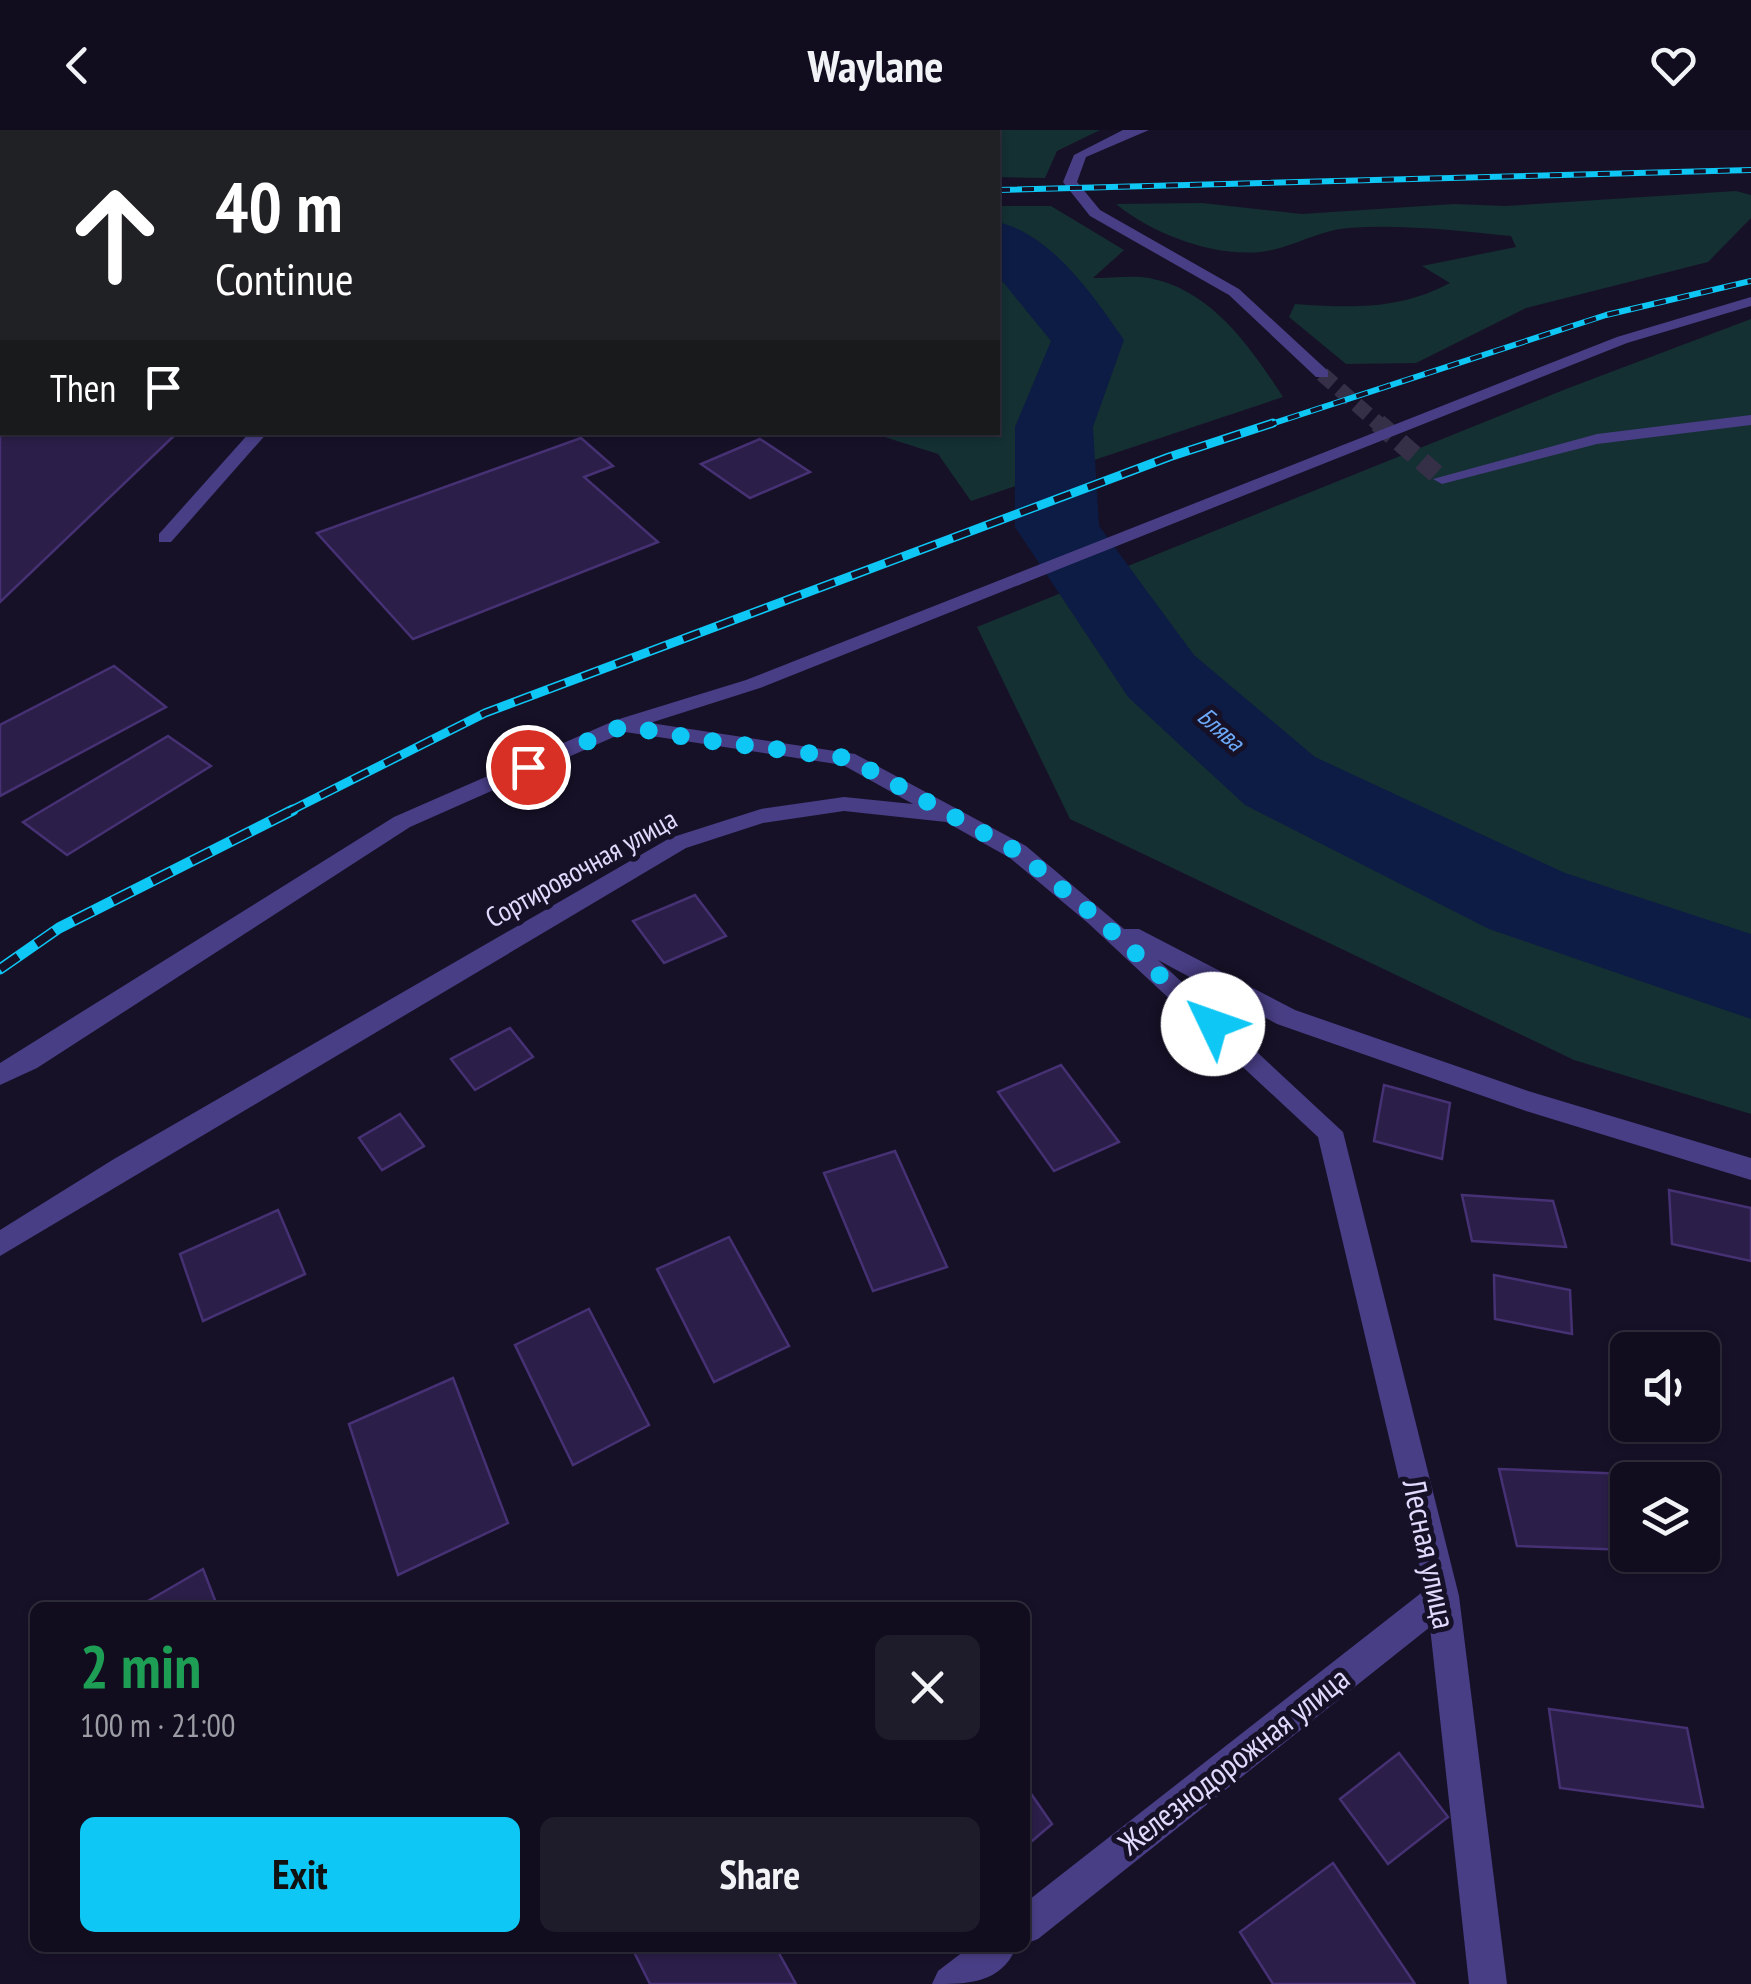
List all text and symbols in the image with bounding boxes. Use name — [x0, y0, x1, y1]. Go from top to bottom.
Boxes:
text: Waylane — [808, 36, 944, 94]
icon: back — [50, 38, 105, 93]
icon: heart — [1646, 38, 1701, 93]
text: 40 m — [215, 161, 343, 251]
icon: ahead — [50, 170, 180, 300]
text: Continue — [215, 249, 354, 307]
icon: arrive — [136, 360, 191, 415]
text: Then — [50, 363, 116, 412]
water label: Блява — [1191, 700, 1252, 759]
pin — [486, 725, 571, 810]
icon: arrive — [501, 740, 556, 795]
street label: Сортировочная улица — [478, 800, 683, 935]
position arrow — [1161, 972, 1265, 1076]
map controls — [1610, 1332, 1720, 1572]
button: sound — [1610, 1332, 1720, 1442]
button: layers — [1610, 1462, 1720, 1572]
street label: Лесная улица — [1393, 1474, 1466, 1632]
text: 2 min — [80, 1627, 201, 1705]
button: close — [875, 1635, 980, 1740]
street label: Железнодорожная улица — [1109, 1657, 1357, 1864]
text: 100 m · 21:00 — [80, 1704, 235, 1746]
button: Exit — [80, 1817, 520, 1932]
button: Share — [540, 1817, 980, 1932]

